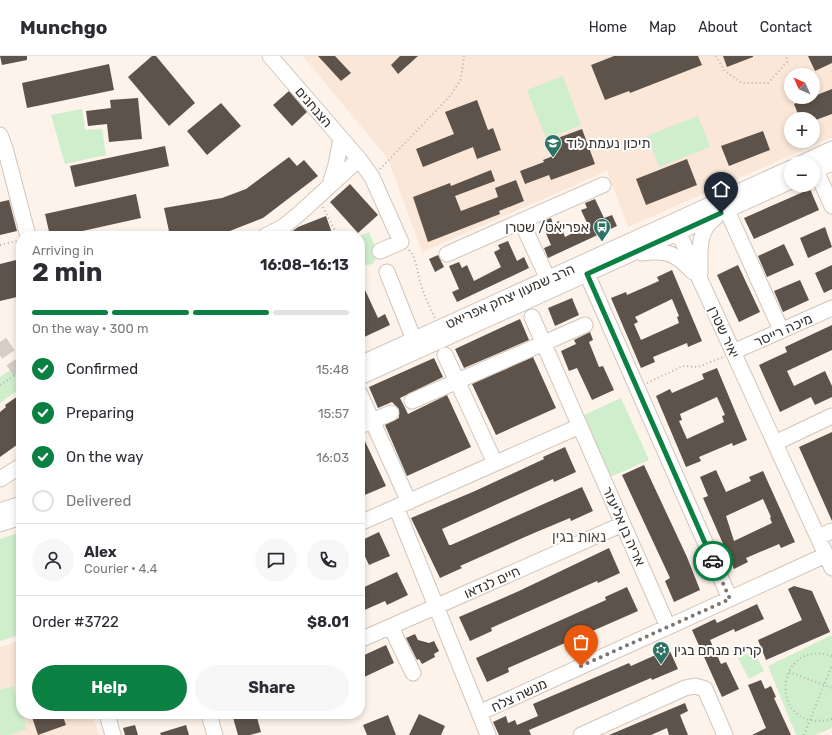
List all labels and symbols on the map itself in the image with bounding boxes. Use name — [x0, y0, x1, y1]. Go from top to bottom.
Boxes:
north arrow — [784, 68, 820, 104]
street label: הצנחנים — [291, 84, 336, 131]
school or university icon: תיכון נעמת לוד — [543, 133, 563, 158]
place label: תיכון נעמת לוד — [566, 135, 650, 152]
pin — [704, 172, 738, 213]
bus stop icon: אפריאט/ שטרן — [592, 217, 612, 242]
place label: אפריאט/ שטרן — [505, 219, 589, 236]
street label: הרב שמעון יצחק אפריאט — [443, 260, 577, 333]
street label: יאיר שטרן — [704, 304, 743, 361]
street label: מיכה רייסר — [751, 310, 815, 351]
street label: אריה בן אליעזר — [598, 484, 649, 569]
district label: נאות בגין — [552, 528, 606, 546]
courier — [693, 541, 733, 581]
street label: חיים לנדאו — [462, 563, 523, 602]
pin — [564, 625, 598, 666]
synagogue icon: קרית מנחם בגין — [651, 640, 671, 665]
place label: קרית מנחם בגין — [674, 642, 762, 659]
street label: מנשה צלח — [489, 675, 550, 716]

